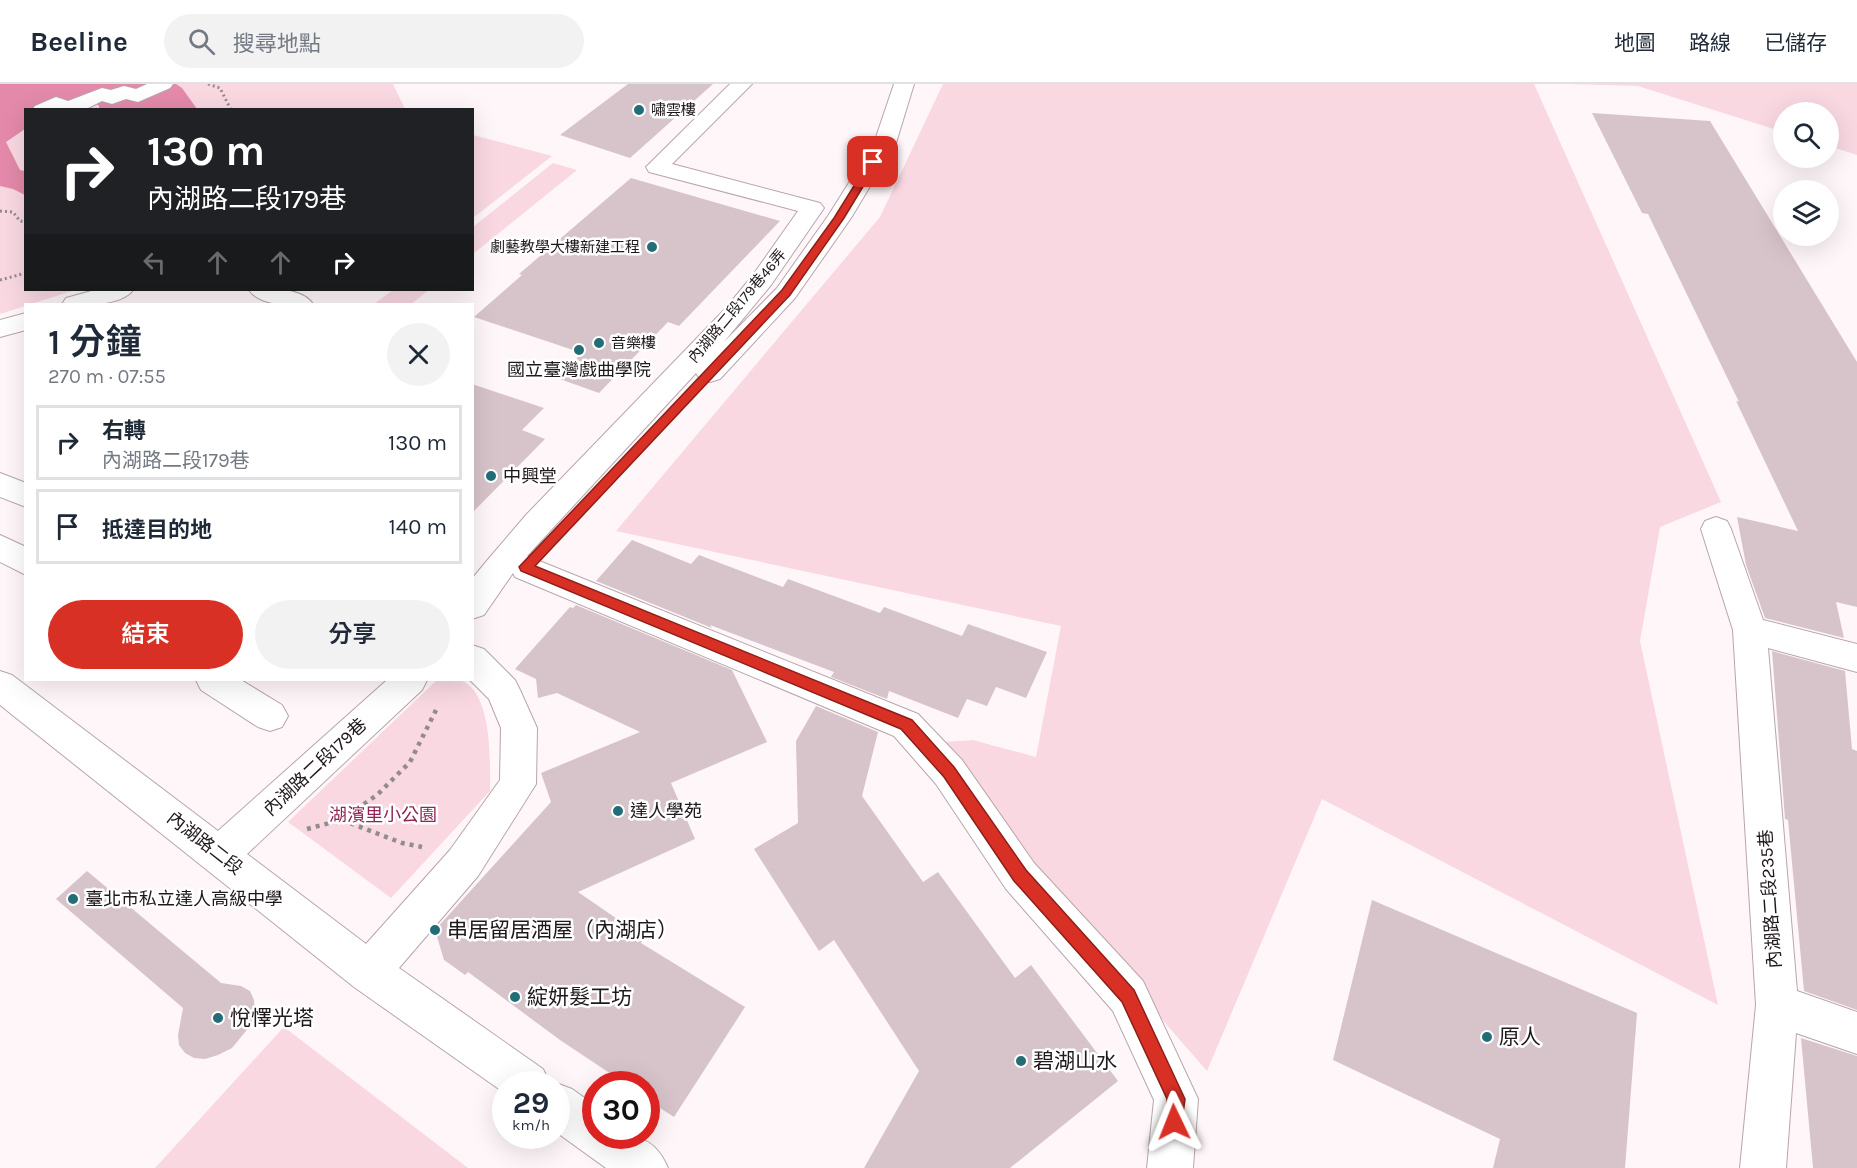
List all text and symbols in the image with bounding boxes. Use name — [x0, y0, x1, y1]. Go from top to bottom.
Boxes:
search box — [164, 14, 584, 68]
text: Beeline — [30, 25, 128, 58]
icon: search — [185, 25, 218, 58]
text: 搜尋地點 — [233, 31, 321, 57]
text: 地圖 — [1614, 31, 1656, 55]
text: 路線 — [1689, 31, 1731, 55]
text: 已儲存 — [1764, 31, 1827, 55]
place label: 嘯雲樓 — [651, 101, 696, 119]
map controls — [1773, 102, 1839, 246]
button: search — [1773, 102, 1839, 168]
marker: 嘯雲樓 — [632, 103, 646, 117]
text: 130 m — [147, 126, 265, 176]
icon: right — [48, 132, 126, 210]
pin — [847, 136, 898, 187]
icon: arrive — [856, 145, 889, 178]
button: layers — [1773, 180, 1839, 246]
text: 內湖路二段179巷 — [147, 183, 346, 215]
place label: 劇藝教學大樓新建工程 — [490, 238, 640, 256]
marker: 劇藝教學大樓新建工程 — [645, 240, 659, 254]
icon: left — [138, 246, 171, 279]
icon: ahead — [201, 246, 234, 279]
icon: ahead — [264, 246, 297, 279]
icon: right — [327, 246, 360, 279]
street label: 內湖路二段179巷46弄 — [684, 246, 790, 366]
text: 1 分鐘 — [48, 321, 142, 363]
button: close — [387, 323, 450, 386]
place label: 音樂樓 — [611, 334, 656, 352]
marker: 音樂樓 — [592, 336, 606, 350]
marker: 國立臺灣戲曲學院 — [572, 343, 586, 357]
place label: 國立臺灣戲曲學院 — [507, 359, 651, 381]
text: 270 m · 07:55 — [48, 365, 166, 388]
text: 右轉 — [102, 418, 146, 444]
icon: right — [51, 426, 84, 459]
text: 130 m — [388, 430, 447, 456]
text: 內湖路二段179巷 — [102, 449, 250, 472]
place label: 中興堂 — [503, 465, 557, 487]
marker: 中興堂 — [484, 469, 498, 483]
icon: arrive — [51, 510, 84, 543]
text: 140 m — [389, 514, 447, 540]
text: 抵達目的地 — [102, 517, 212, 543]
button: 結束 — [48, 600, 243, 669]
button: 分享 — [255, 600, 450, 669]
street label: 內湖路二段179巷 — [259, 714, 371, 820]
place label: 達人學苑 — [630, 800, 702, 822]
park label: 湖濱里小公園 — [329, 804, 437, 826]
marker: 達人學苑 — [611, 804, 625, 818]
street label: 內湖路二段 — [163, 807, 247, 879]
street label: 內湖路二段235巷 — [1754, 829, 1786, 969]
place label: 臺北市私立達人高級中學 — [85, 888, 283, 910]
marker: 臺北市私立達人高級中學 — [66, 892, 80, 906]
place label: 串居留居酒屋（內湖店） — [447, 918, 678, 942]
marker: 串居留居酒屋（內湖店） — [428, 923, 442, 937]
place label: 綻妍髮工坊 — [527, 985, 632, 1009]
marker: 綻妍髮工坊 — [508, 990, 522, 1004]
place label: 悅懌光塔 — [230, 1006, 314, 1030]
marker: 悅懌光塔 — [211, 1011, 225, 1025]
place label: 原人 — [1499, 1025, 1541, 1049]
marker: 原人 — [1480, 1030, 1494, 1044]
place label: 碧湖山水 — [1033, 1049, 1117, 1073]
marker: 碧湖山水 — [1014, 1054, 1028, 1068]
speed limit sign: 30 — [582, 1071, 660, 1149]
text: 29 — [513, 1085, 549, 1121]
position arrow — [1142, 1090, 1206, 1154]
text: km/h — [512, 1116, 550, 1134]

